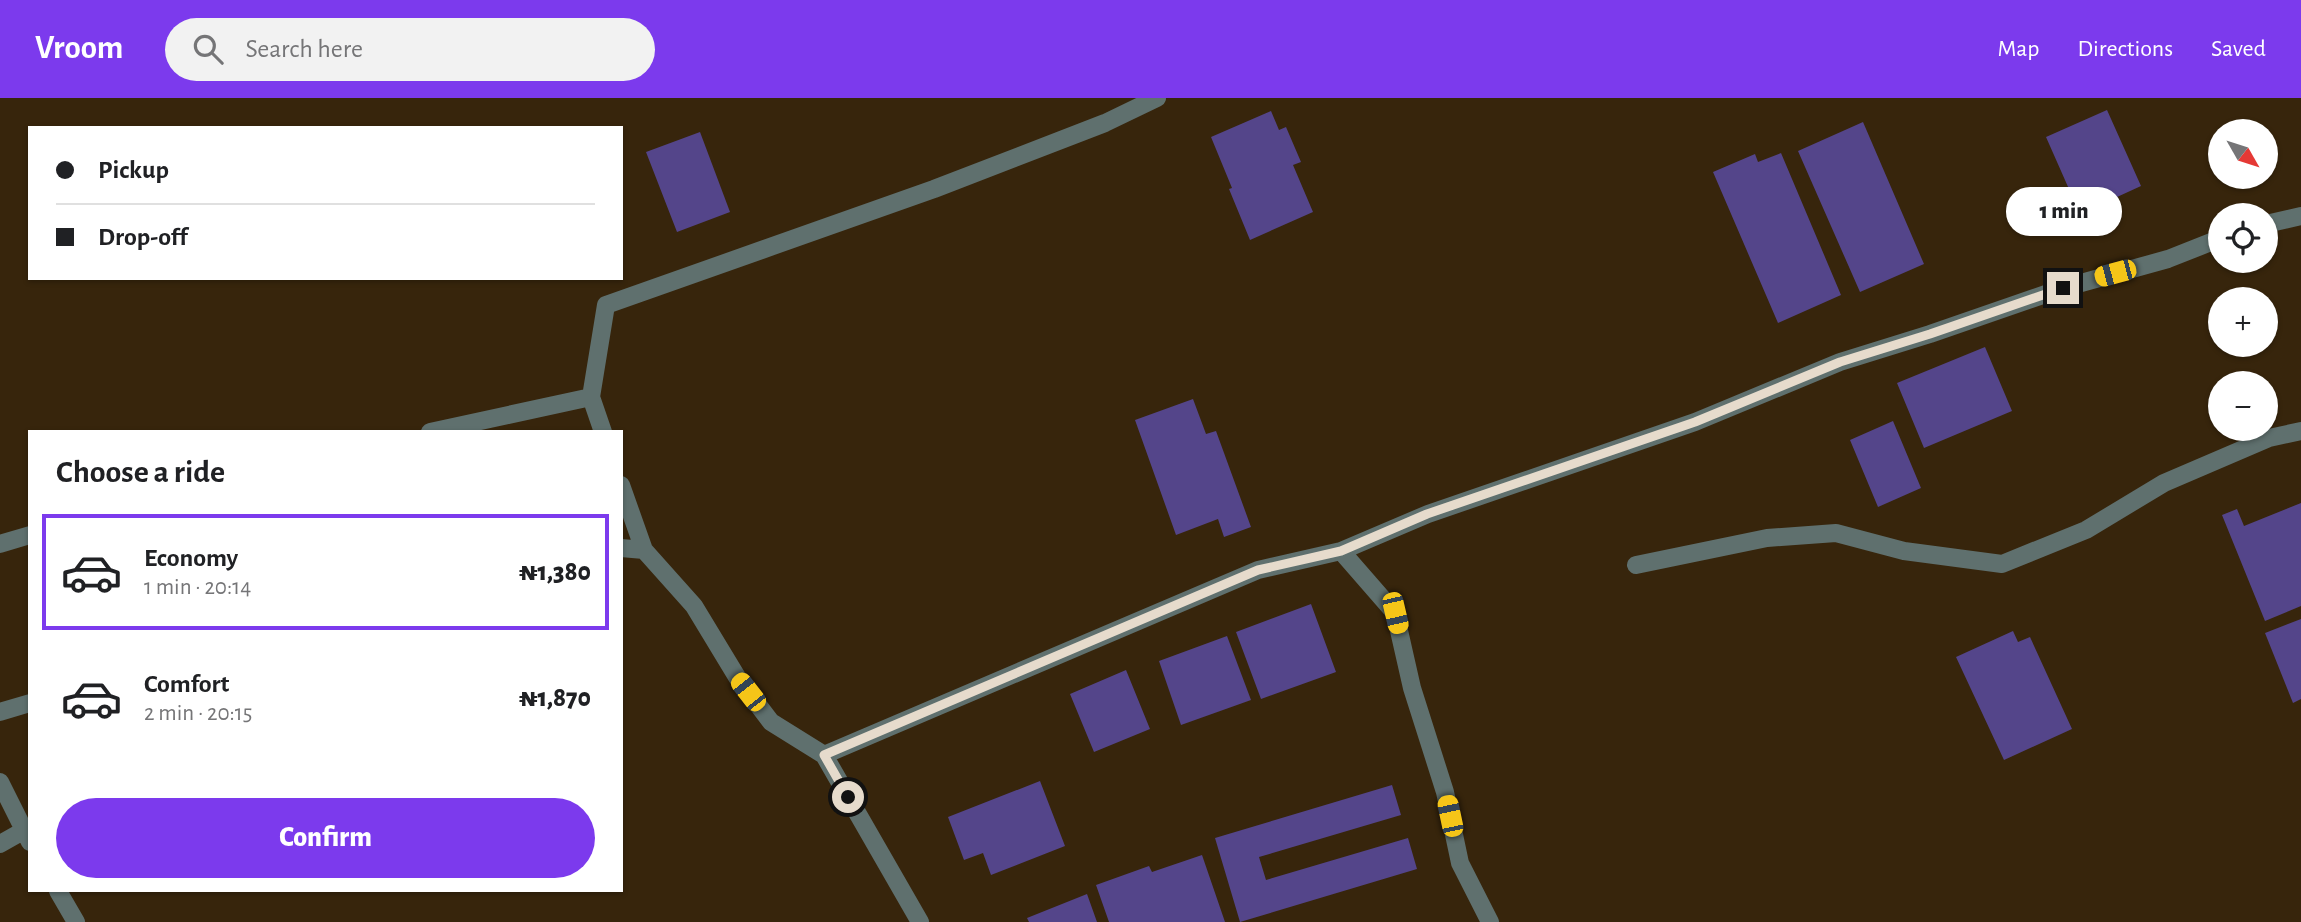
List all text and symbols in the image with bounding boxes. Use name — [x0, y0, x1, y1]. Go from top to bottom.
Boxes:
search box — [165, 18, 655, 81]
icon: search — [189, 30, 227, 68]
text: Vroom — [35, 32, 123, 65]
text: Search here — [245, 36, 363, 62]
text: Map — [1997, 37, 2039, 61]
text: Directions — [2077, 37, 2173, 61]
text: Saved — [2211, 37, 2266, 61]
north arrow — [2208, 119, 2278, 189]
map controls — [2208, 119, 2278, 441]
text: Pickup — [98, 157, 169, 183]
callout: 1 min — [2005, 186, 2121, 236]
text: 1 min — [2040, 200, 2088, 223]
button: locate — [2208, 203, 2278, 273]
text: Drop-off — [98, 224, 187, 250]
car — [2092, 257, 2139, 289]
route end — [2047, 272, 2079, 304]
button: + — [2208, 287, 2278, 357]
button: − — [2208, 371, 2278, 441]
text: Choose a ride — [56, 456, 225, 488]
icon: car — [60, 541, 123, 604]
text: Economy — [144, 545, 238, 571]
text: ₦1,380 — [519, 559, 591, 585]
text: 1 min · 20:14 — [144, 576, 251, 599]
car — [1381, 590, 1410, 636]
icon: car — [60, 667, 123, 730]
car — [727, 669, 770, 715]
text: Comfort — [144, 671, 229, 697]
text: ₦1,870 — [519, 685, 591, 711]
text: 2 min · 20:15 — [144, 702, 252, 725]
route start — [832, 781, 864, 813]
car — [1436, 793, 1465, 839]
button: Confirm — [56, 798, 595, 878]

